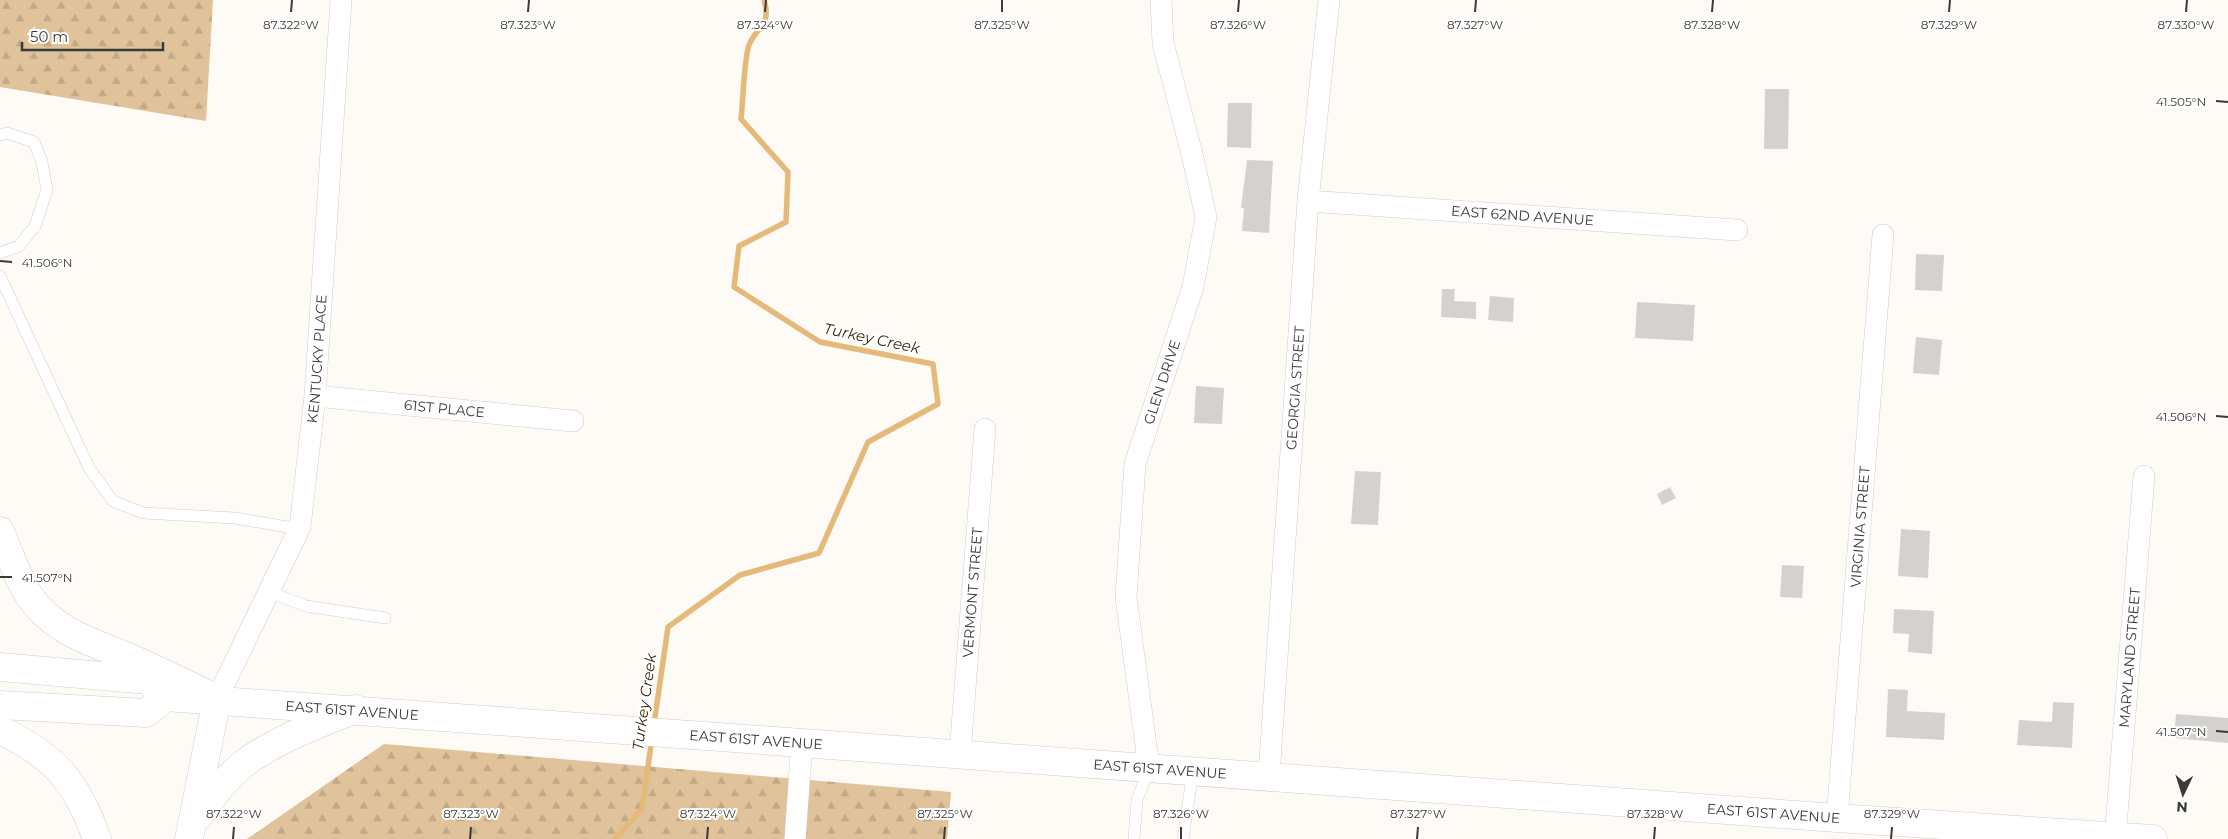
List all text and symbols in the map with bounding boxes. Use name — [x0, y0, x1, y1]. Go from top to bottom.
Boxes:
text: 87.322°W — [263, 17, 319, 32]
text: 87.323°W — [500, 17, 556, 32]
text: 87.324°W — [737, 17, 793, 32]
text: 87.325°W — [974, 17, 1030, 32]
text: 87.326°W — [1210, 17, 1266, 32]
text: 87.327°W — [1447, 17, 1503, 32]
text: 87.328°W — [1684, 17, 1740, 32]
text: 87.329°W — [1921, 17, 1977, 32]
text: 87.330°W — [2158, 17, 2214, 32]
scale bar — [22, 20, 164, 52]
text: 50 m — [30, 27, 68, 46]
text: 41.505°N — [2156, 94, 2206, 109]
street label: EAST 62ND AVENUE — [1451, 202, 1595, 229]
text: 41.506°N — [21, 255, 73, 270]
street label: KENTUCKY PLACE — [303, 294, 331, 424]
water label: Turkey Creek — [822, 319, 923, 358]
street label: GEORGIA STREET — [1282, 325, 1309, 450]
street label: GLEN DRIVE — [1140, 337, 1184, 427]
street label: 61ST PLACE — [403, 396, 486, 421]
text: 41.506°N — [2155, 409, 2207, 424]
street label: VIRGINIA STREET — [1846, 465, 1874, 588]
street label: VERMONT STREET — [958, 527, 986, 658]
text: 41.507°N — [21, 570, 73, 585]
street label: MARYLAND STREET — [2115, 587, 2144, 728]
water label: Turkey Creek — [628, 651, 660, 752]
street label: EAST 61ST AVENUE — [285, 697, 420, 724]
text: 41.507°N — [2155, 724, 2207, 739]
street label: EAST 61ST AVENUE — [689, 726, 823, 754]
street label: EAST 61ST AVENUE — [1093, 755, 1227, 783]
north arrow — [2158, 769, 2208, 819]
text: N — [2176, 798, 2188, 816]
street label: EAST 61ST AVENUE — [1706, 800, 1841, 827]
text: 87.322°W — [206, 806, 262, 821]
text: 87.323°W — [443, 806, 499, 821]
text: 87.324°W — [680, 806, 736, 821]
text: 87.325°W — [917, 806, 973, 821]
text: 87.326°W — [1153, 806, 1209, 821]
text: 87.327°W — [1390, 806, 1446, 821]
text: 87.328°W — [1627, 806, 1683, 821]
text: 87.329°W — [1864, 806, 1920, 821]

